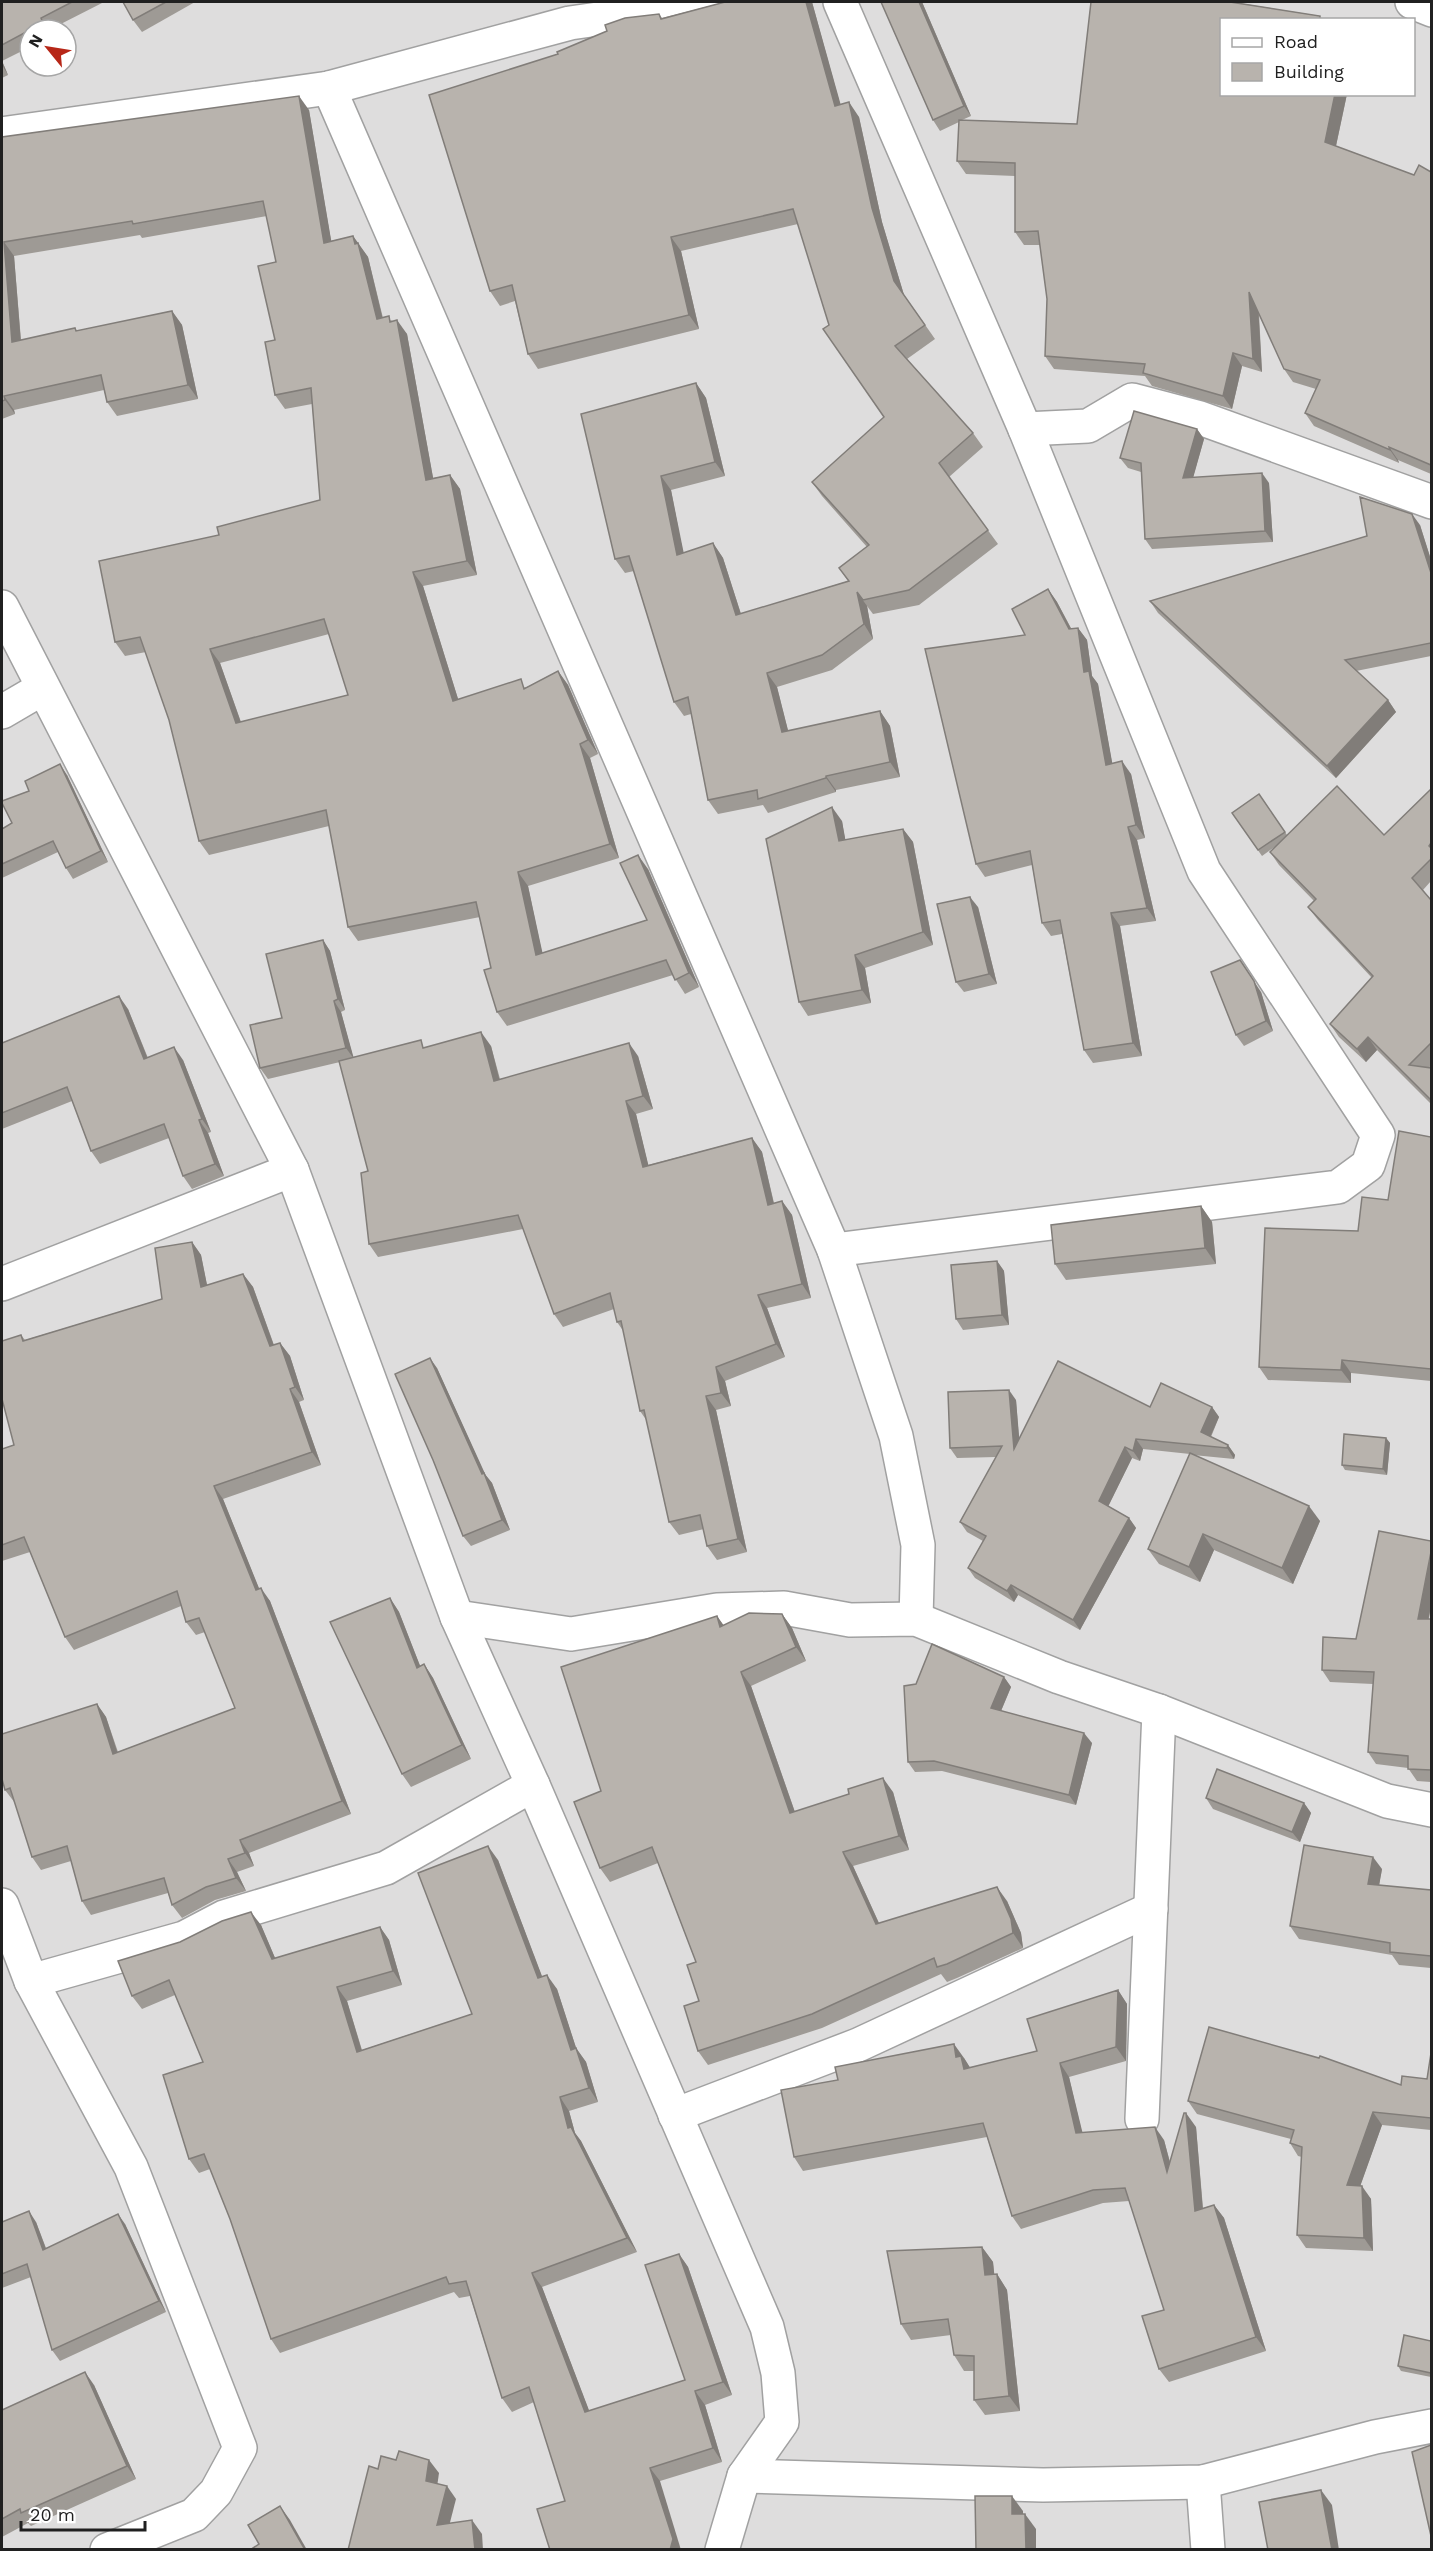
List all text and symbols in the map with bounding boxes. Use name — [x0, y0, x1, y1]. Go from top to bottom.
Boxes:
north arrow — [18, 18, 78, 78]
legend — [1220, 18, 1415, 96]
text: N — [24, 31, 47, 51]
text: Road — [1274, 31, 1318, 52]
text: Building — [1274, 61, 1344, 82]
scale bar — [21, 2494, 146, 2532]
text: 20 m — [30, 2504, 75, 2525]

